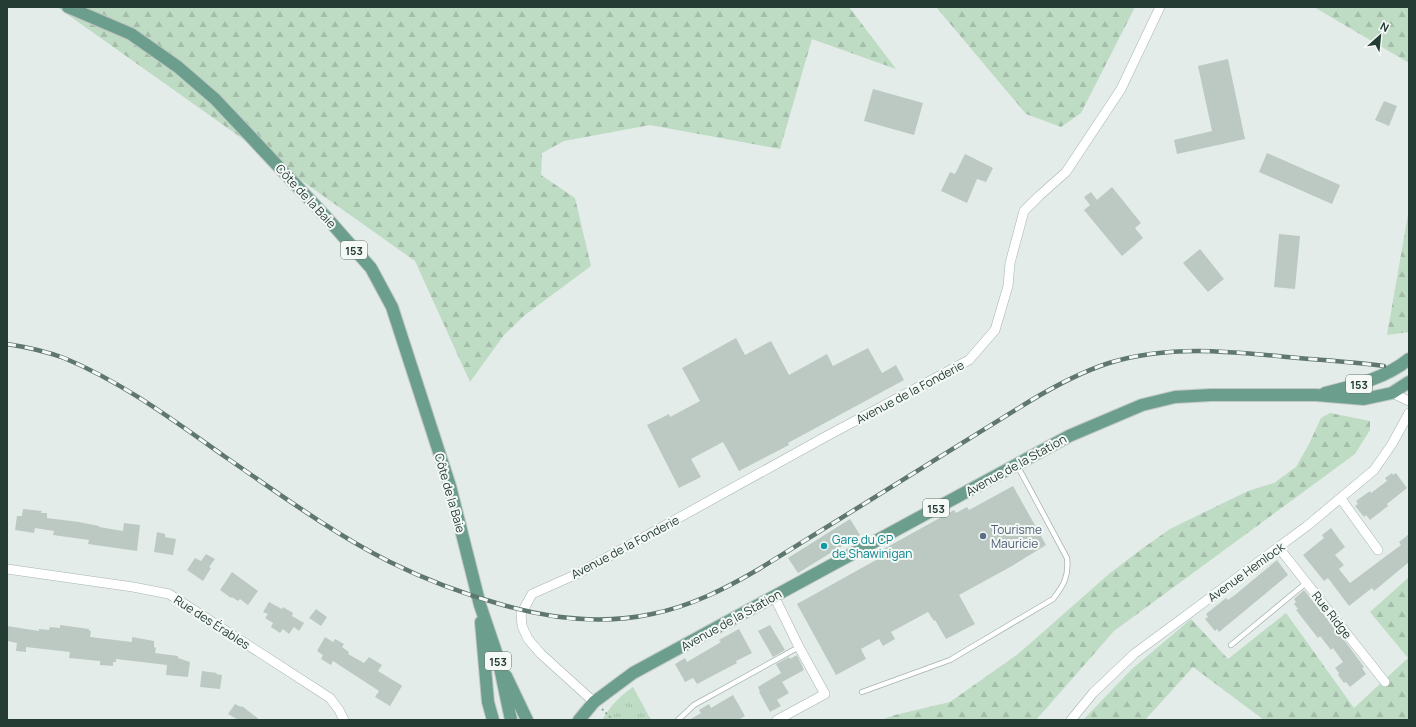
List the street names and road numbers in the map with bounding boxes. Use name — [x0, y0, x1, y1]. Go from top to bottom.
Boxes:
street label: Côte de la Baie — [272, 160, 340, 232]
road number: 153 — [341, 241, 367, 259]
street label: Avenue de la Fonderie — [853, 356, 967, 428]
road number: 153 — [1346, 375, 1372, 393]
street label: Avenue de la Station — [963, 430, 1069, 500]
street label: Côte de la Baie — [431, 451, 469, 535]
road number: 153 — [923, 499, 949, 517]
street label: Avenue de la Fonderie — [568, 511, 682, 583]
street label: Avenue Hemlock — [1204, 538, 1289, 606]
street label: Avenue de la Station — [678, 585, 784, 655]
street label: Rue Ridge — [1308, 588, 1356, 642]
street label: Rue des Érables — [171, 591, 253, 653]
road number: 153 — [485, 652, 511, 670]

